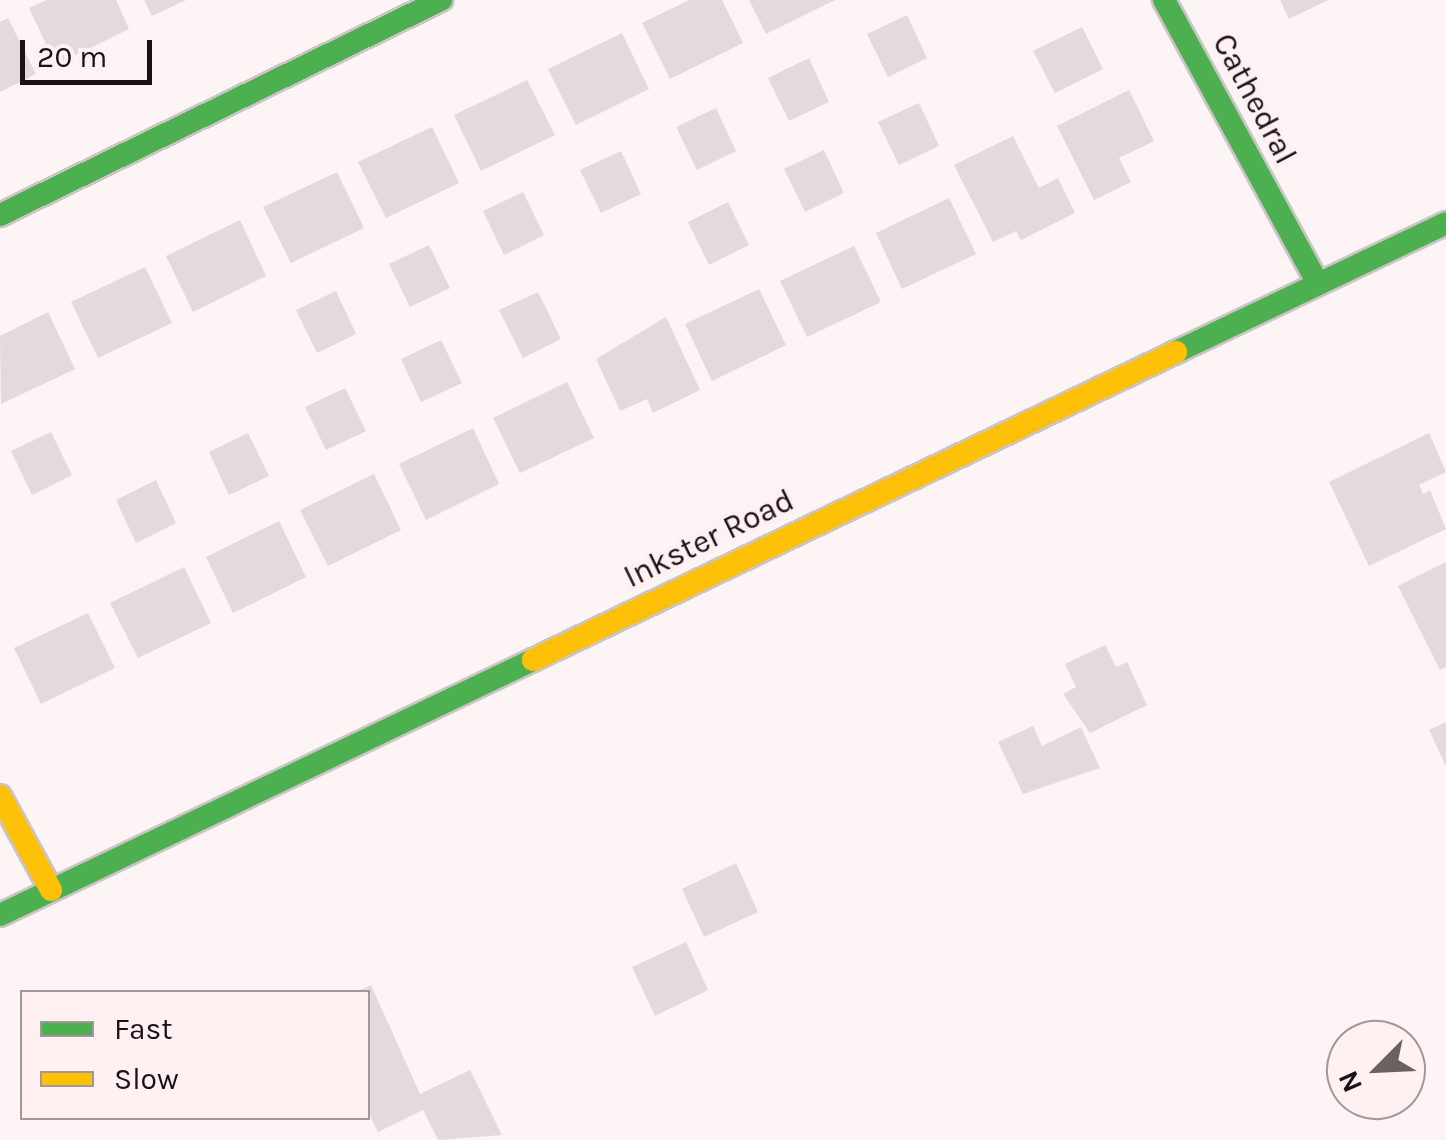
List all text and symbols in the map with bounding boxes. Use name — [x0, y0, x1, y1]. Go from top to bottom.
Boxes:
scale bar — [25, 20, 158, 82]
street label: Cathedral — [1204, 27, 1304, 171]
text: 20 m — [37, 39, 107, 75]
street label: Inkster Road — [618, 481, 800, 597]
legend — [20, 990, 370, 1120]
text: Fast — [114, 1011, 173, 1047]
north arrow — [1326, 1020, 1426, 1120]
text: Slow — [114, 1061, 179, 1097]
text: N — [1331, 1066, 1369, 1097]

